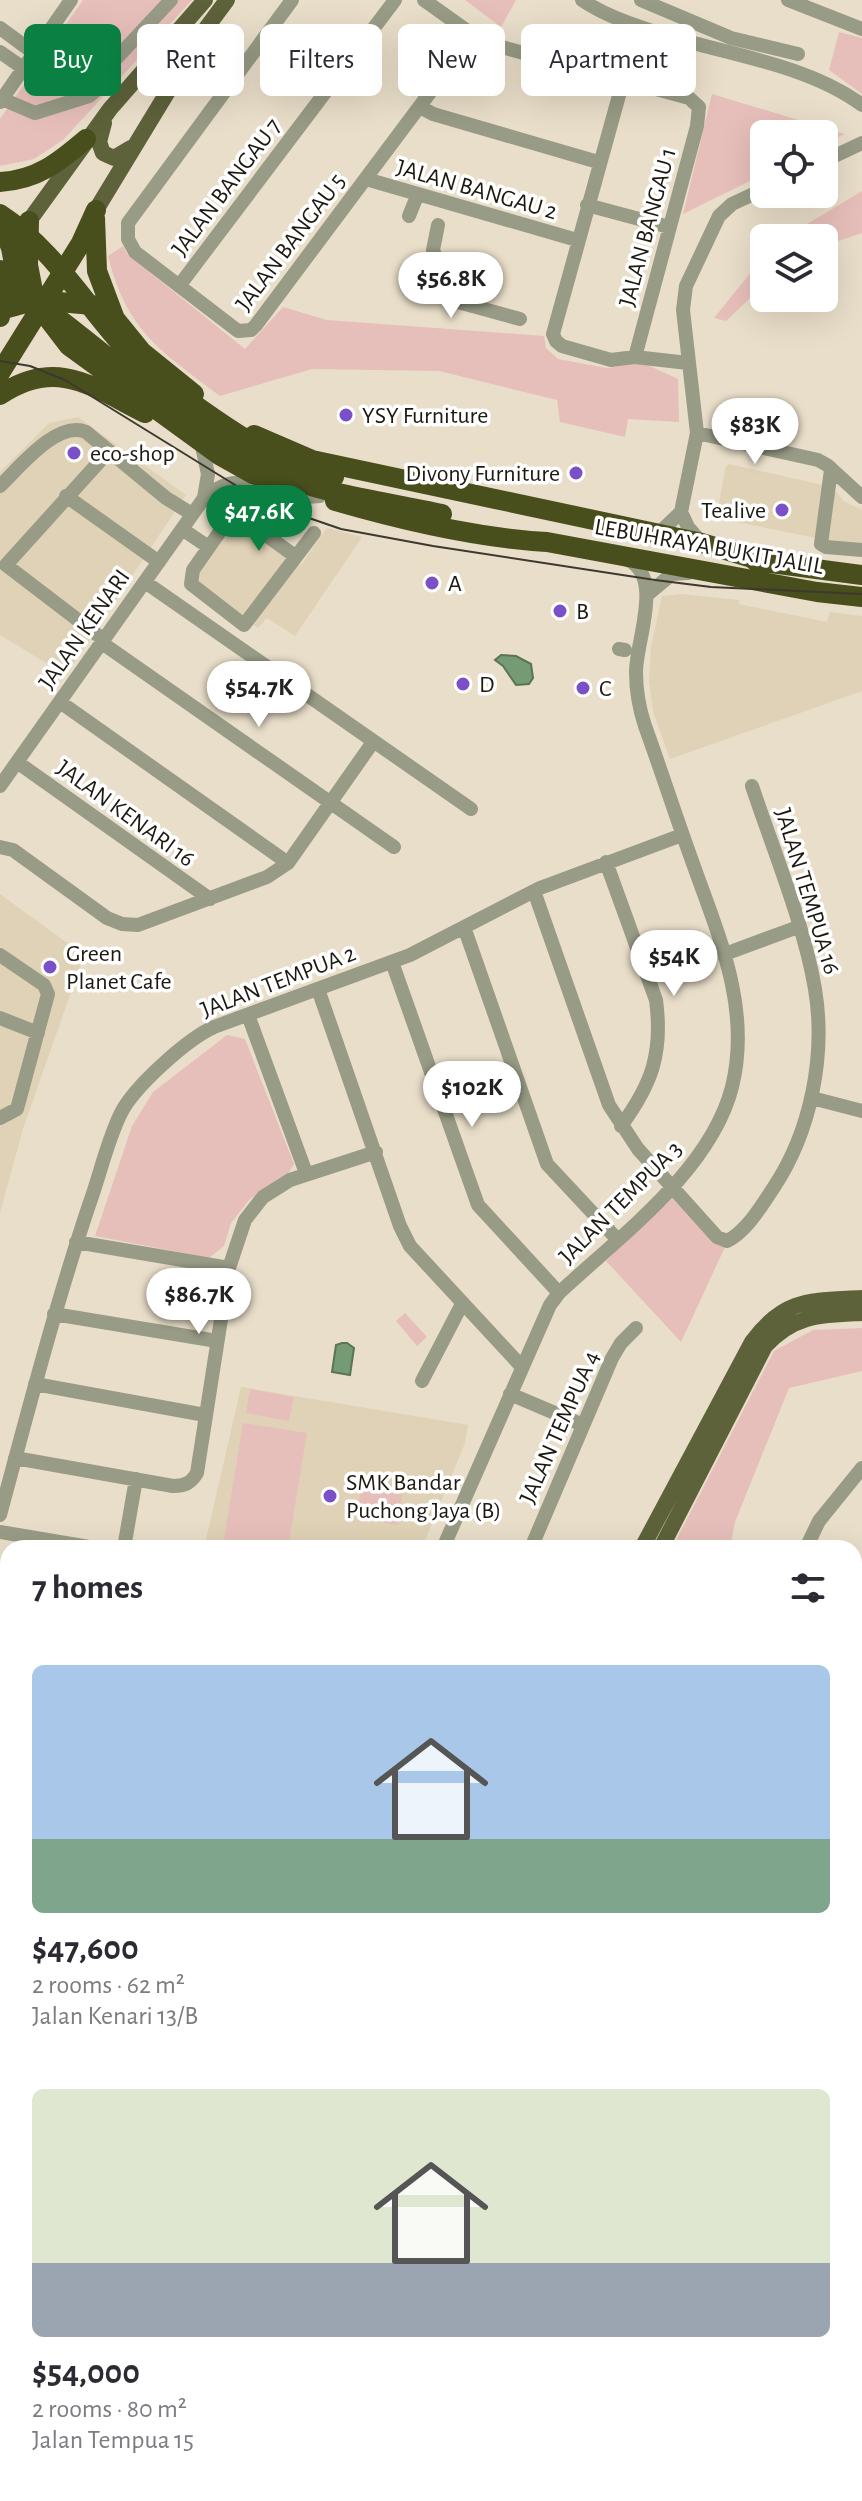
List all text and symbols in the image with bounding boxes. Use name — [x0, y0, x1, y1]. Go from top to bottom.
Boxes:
chip: Buy — [24, 24, 121, 96]
chip: Rent — [137, 24, 244, 96]
chip: Filters — [260, 24, 382, 96]
chip: New — [398, 24, 505, 96]
chip: Apartment — [521, 24, 696, 96]
street label: JALAN BANGAU 7 — [168, 114, 286, 261]
map controls — [750, 120, 838, 312]
button: locate — [750, 120, 838, 208]
street label: JALAN BANGAU 1 — [615, 145, 681, 309]
street label: JALAN BANGAU 2 — [394, 156, 560, 224]
street label: JALAN BANGAU 5 — [232, 169, 350, 316]
button: layers — [750, 224, 838, 312]
pin: $56.8K — [386, 252, 516, 320]
text: $56.8K — [416, 265, 486, 291]
pin: $83K — [708, 398, 802, 466]
place label: YSY Furniture — [362, 404, 488, 428]
marker: YSY Furniture — [337, 406, 355, 424]
text: $83K — [730, 411, 780, 437]
place label: eco-shop — [90, 442, 175, 466]
marker: eco-shop — [65, 444, 83, 462]
place label: Divony Furniture — [406, 462, 560, 486]
marker: Divony Furniture — [567, 464, 585, 482]
pin: $47.6K — [194, 485, 324, 553]
text: $47.6K — [224, 498, 294, 524]
place label: Tealive — [701, 499, 766, 523]
marker: Tealive — [773, 501, 791, 519]
street label: LEBUHRAYA BUKIT JALIL — [593, 515, 825, 579]
street label: JALAN KENARI — [35, 565, 135, 694]
place label: A — [448, 572, 462, 596]
marker: A — [423, 574, 441, 592]
place label: B — [576, 600, 589, 624]
marker: B — [551, 602, 569, 620]
pin: $54.7K — [194, 661, 324, 729]
place label: D — [479, 673, 495, 697]
text: $54.7K — [225, 674, 293, 700]
marker: D — [454, 675, 472, 693]
place label: C — [599, 677, 611, 701]
marker: C — [574, 679, 592, 697]
street label: JALAN KENARI 16 — [52, 756, 199, 872]
street label: JALAN TEMPUA 16 — [770, 805, 844, 977]
pin: $54K — [627, 930, 721, 998]
street label: JALAN TEMPUA 2 — [198, 941, 359, 1022]
place label: Green Planet Cafe — [66, 942, 172, 994]
text: $54K — [648, 943, 700, 969]
marker: Green Planet Cafe — [41, 958, 59, 976]
pin: $102K — [416, 1061, 528, 1129]
text: $102K — [441, 1074, 503, 1100]
street label: JALAN TEMPUA 3 — [555, 1137, 687, 1269]
pin: $86.7K — [134, 1268, 264, 1336]
text: $86.7K — [164, 1281, 234, 1307]
street label: JALAN TEMPUA 4 — [516, 1347, 604, 1507]
place label: SMK Bandar Puchong Jaya (B) — [346, 1471, 501, 1523]
marker: SMK Bandar Puchong Jaya (B) — [321, 1487, 339, 1505]
icon: filters — [786, 1566, 830, 1610]
text: 7 homes — [32, 1571, 143, 1605]
icon: home — [359, 1717, 503, 1861]
text: $47,600 — [32, 1932, 139, 1966]
text: 2 rooms · 62 m² — [32, 1972, 185, 1998]
text: Jalan Kenari 13/B — [32, 2003, 198, 2029]
icon: home — [359, 2141, 503, 2285]
text: $54,000 — [32, 2356, 140, 2390]
text: 2 rooms · 80 m² — [32, 2396, 187, 2422]
text: Jalan Tempua 15 — [32, 2427, 194, 2453]

